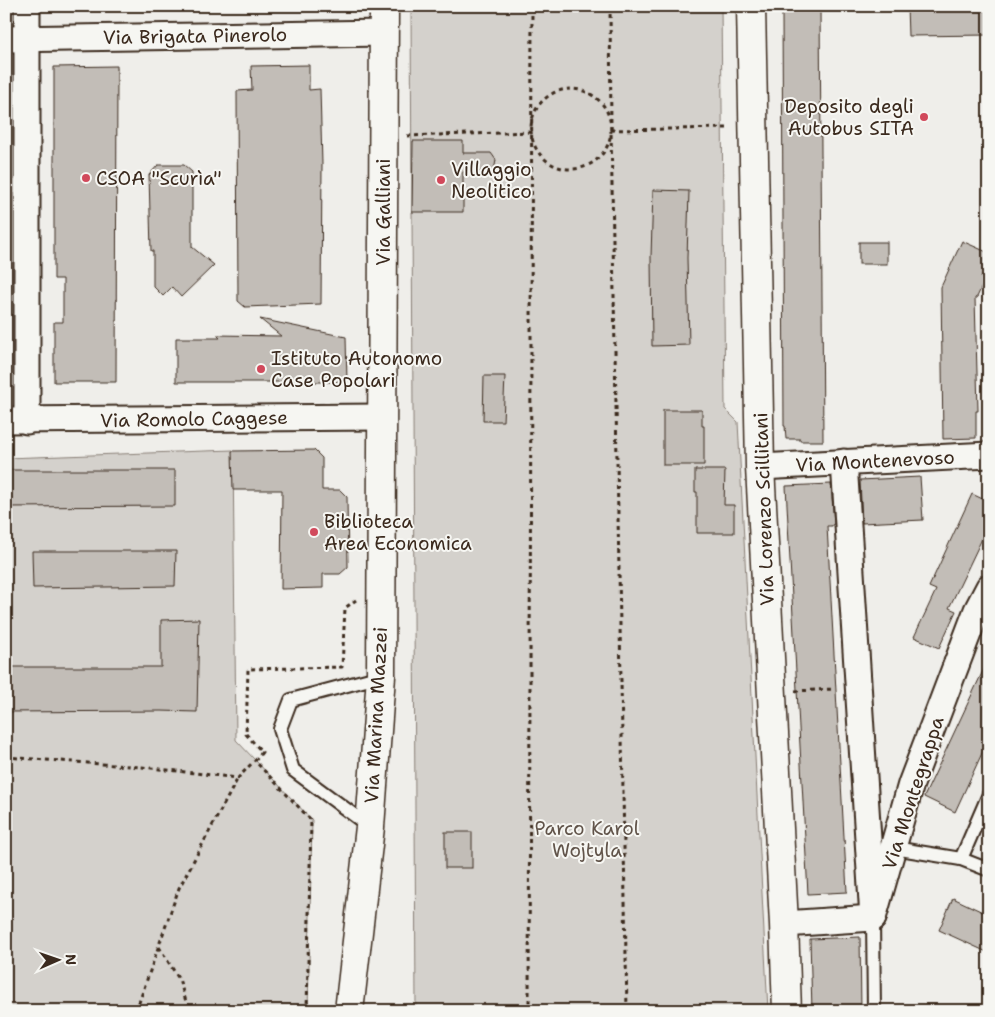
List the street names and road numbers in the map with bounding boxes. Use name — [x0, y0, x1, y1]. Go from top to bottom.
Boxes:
street label: Via Brigata Pinerolo — [103, 22, 287, 50]
street label: Via Galliani — [371, 158, 396, 266]
street label: Via Romolo Caggese — [100, 405, 288, 433]
street label: Via Lorenzo Scillitani — [748, 412, 780, 606]
street label: Via Montenevoso — [795, 444, 955, 478]
street label: Via Marina Mazzei — [359, 626, 393, 804]
street label: Via Montegrappa — [876, 713, 950, 873]

